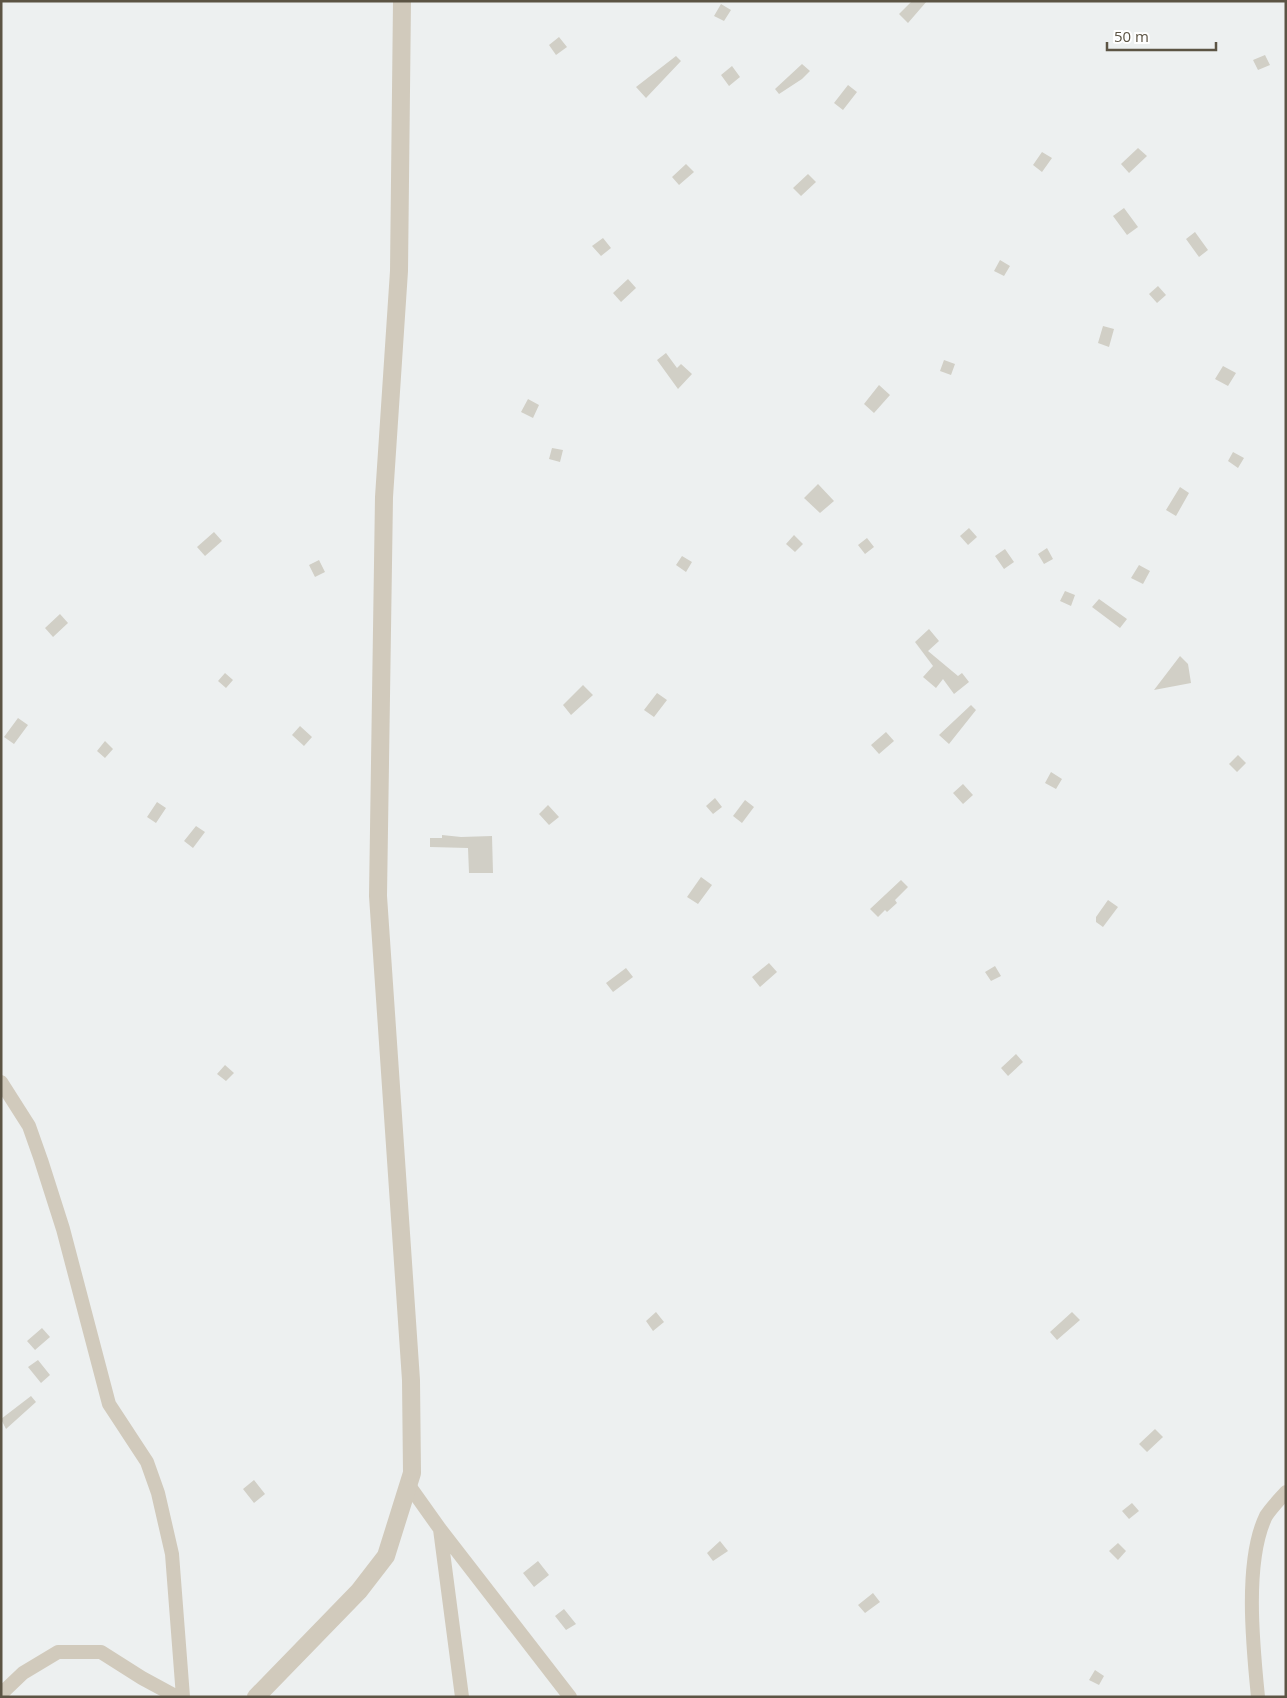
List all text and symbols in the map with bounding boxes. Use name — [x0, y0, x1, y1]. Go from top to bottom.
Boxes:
scale bar — [1107, 20, 1216, 52]
text: 50 m — [1114, 26, 1149, 46]

